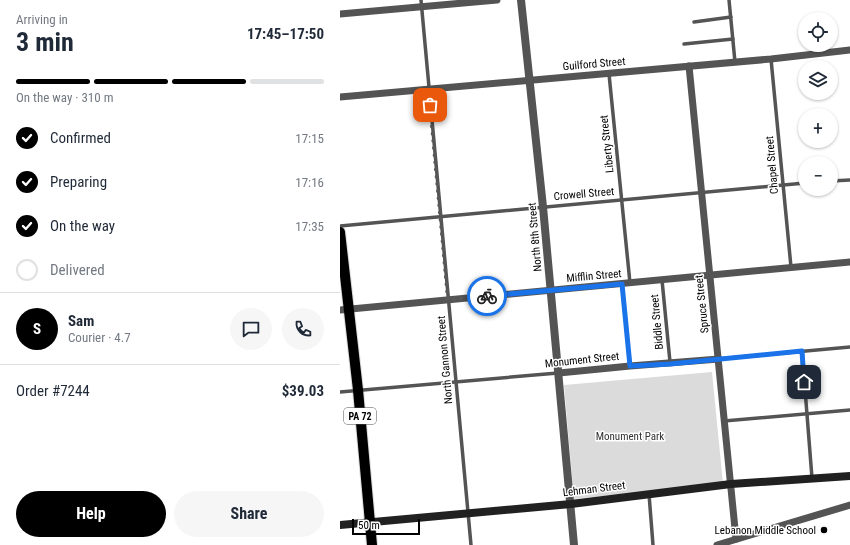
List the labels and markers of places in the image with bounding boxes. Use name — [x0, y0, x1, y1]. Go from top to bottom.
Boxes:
pin — [413, 88, 447, 122]
pin — [787, 365, 821, 399]
place label: Lebanon Middle School — [715, 524, 816, 537]
marker: Lebanon Middle School — [819, 525, 829, 535]

